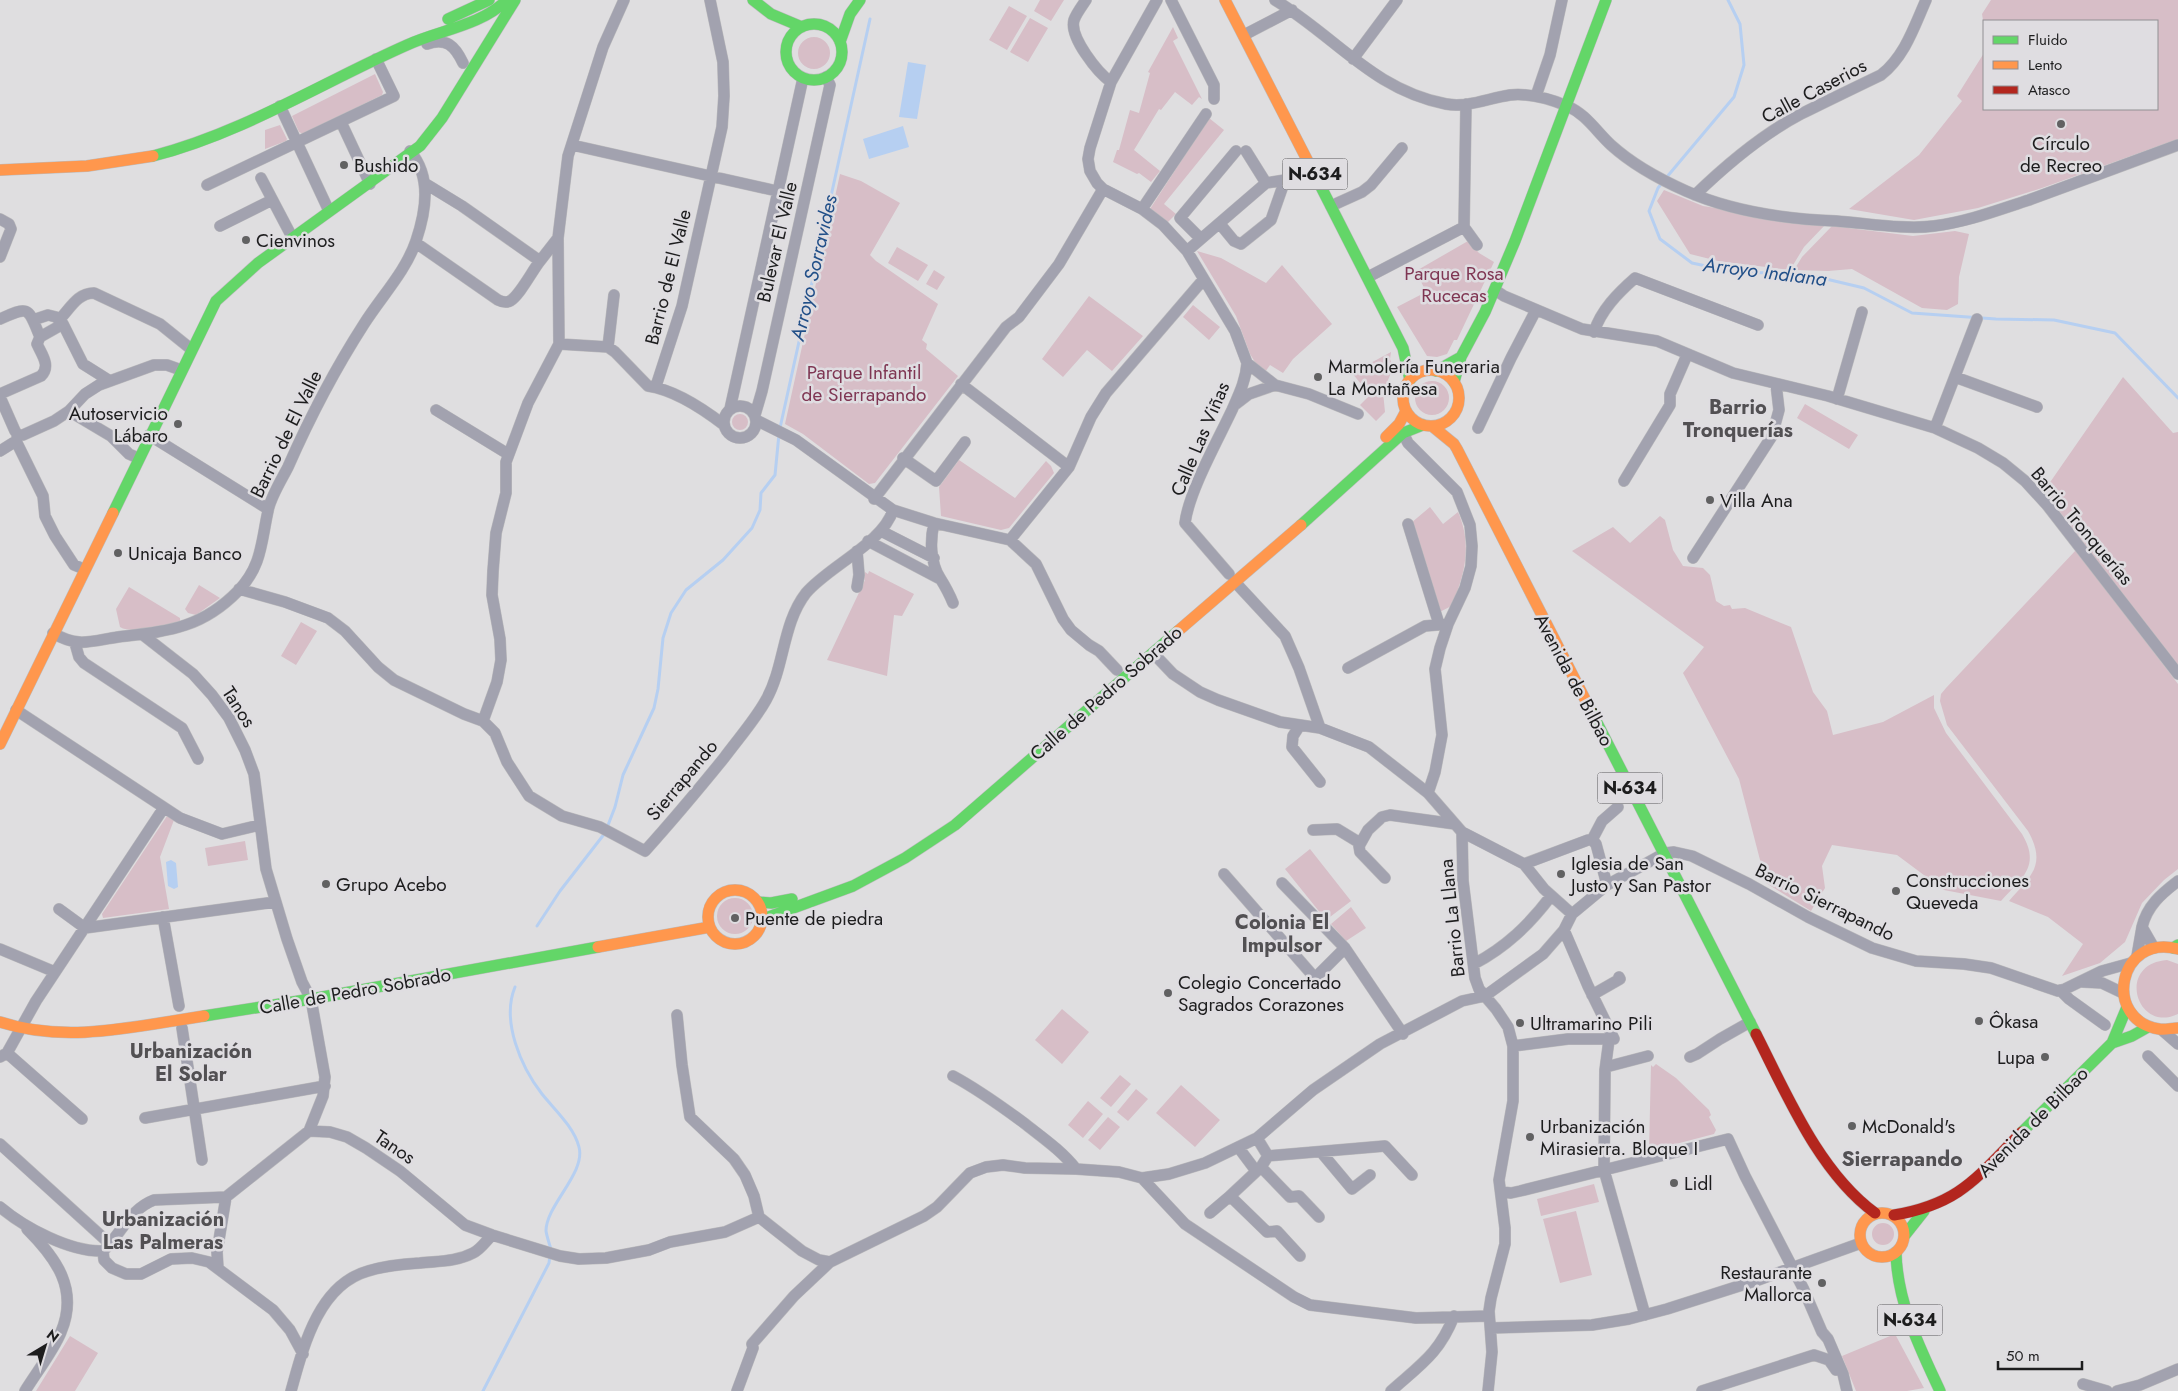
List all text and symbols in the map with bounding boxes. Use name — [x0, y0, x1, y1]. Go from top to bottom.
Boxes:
legend — [1983, 20, 2158, 110]
text: Fluido — [2028, 29, 2067, 51]
street label: Calle Caserios — [1757, 52, 1872, 130]
text: Lento — [2028, 54, 2062, 76]
text: Atasco — [2028, 79, 2070, 101]
marker: Círculo de Recreo — [2055, 118, 2067, 130]
place label: Círculo de Recreo — [2020, 130, 2102, 179]
place label: Bushido — [354, 152, 418, 179]
road number: N-634 — [1282, 158, 1348, 190]
marker: Bushido — [338, 159, 350, 171]
street label: Bulevar El Valle — [750, 179, 804, 305]
water label: Arroyo Sorravides — [783, 192, 845, 345]
street label: Barrio de El Valle — [638, 206, 698, 348]
place label: Cienvinos — [256, 227, 335, 254]
marker: Cienvinos — [240, 234, 252, 246]
water label: Arroyo Indiana — [1701, 250, 1828, 294]
park label: Parque Rosa Rucecas — [1404, 260, 1504, 309]
place label: Marmolería Funeraria La Montañesa — [1328, 353, 1500, 402]
park label: Parque Infantil de Sierrapando — [802, 359, 926, 408]
street label: Barrio de El Valle — [243, 365, 329, 502]
marker: Marmolería Funeraria La Montañesa — [1312, 371, 1324, 383]
street label: Calle Las Viñas — [1164, 377, 1236, 500]
district label: Barrio Tronquerías — [1683, 393, 1793, 445]
place label: Autoservicio Lábaro — [69, 400, 168, 449]
marker: Autoservicio Lábaro — [172, 418, 184, 430]
street label: Barrio Tronquerías — [2025, 461, 2140, 591]
place label: Villa Ana — [1720, 487, 1793, 514]
marker: Villa Ana — [1704, 494, 1716, 506]
place label: Unicaja Banco — [128, 540, 242, 567]
marker: Unicaja Banco — [112, 547, 124, 559]
street label: Avenida de Bilbao — [1528, 609, 1620, 751]
street label: Calle de Pedro Sobrado — [1024, 619, 1188, 767]
street label: Tanos — [216, 681, 263, 733]
street label: Sierrapando — [640, 734, 724, 826]
road number: N-634 — [1598, 772, 1662, 804]
place label: Iglesia de San Justo y San Pastor — [1568, 850, 1712, 899]
street label: Barrio Sierrapando — [1751, 856, 1899, 948]
street label: Barrio La Llana — [1432, 858, 1472, 978]
place label: Construcciones Queveda — [1906, 867, 2029, 916]
marker: Iglesia de San Justo y San Pastor — [1555, 868, 1567, 880]
place label: Grupo Acebo — [336, 871, 447, 898]
marker: Grupo Acebo — [320, 878, 332, 890]
marker: Construcciones Queveda — [1890, 885, 1902, 897]
place label: Puente de piedra — [745, 905, 883, 932]
district label: Colonia El Impulsor — [1235, 908, 1329, 960]
marker: Puente de piedra — [729, 912, 741, 924]
street label: Calle de Pedro Sobrado — [257, 961, 453, 1021]
place label: Colegio Concertado Sagrados Corazones — [1178, 969, 1344, 1018]
marker: Colegio Concertado Sagrados Corazones — [1162, 987, 1174, 999]
place label: Ôkasa — [1989, 1008, 2038, 1035]
place label: Ultramarino Pili — [1530, 1010, 1653, 1037]
marker: Ôkasa — [1973, 1015, 1985, 1027]
marker: Ultramarino Pili — [1514, 1017, 1526, 1029]
district label: Urbanización El Solar — [130, 1037, 252, 1089]
place label: Lupa — [1997, 1044, 2035, 1071]
marker: Lupa — [2039, 1051, 2051, 1063]
street label: Avenida de Bilbao — [1972, 1061, 2094, 1183]
place label: Urbanización Mirasierra. Bloque I — [1540, 1113, 1698, 1162]
place label: McDonald's — [1862, 1113, 1956, 1140]
marker: McDonald's — [1846, 1120, 1858, 1132]
street label: Tanos — [369, 1123, 421, 1171]
marker: Urbanización Mirasierra. Bloque I — [1524, 1131, 1536, 1143]
district label: Sierrapando — [1841, 1144, 1963, 1174]
place label: Lidl — [1684, 1170, 1713, 1197]
marker: Lidl — [1668, 1177, 1680, 1189]
district label: Urbanización Las Palmeras — [102, 1205, 224, 1257]
place label: Restaurante Mallorca — [1720, 1259, 1812, 1308]
marker: Restaurante Mallorca — [1816, 1277, 1828, 1289]
road number: N-634 — [1878, 1304, 1942, 1336]
north arrow — [20, 1321, 70, 1371]
text: N — [42, 1324, 64, 1347]
scale bar — [1998, 1338, 2082, 1370]
text: 50 m — [2006, 1345, 2040, 1367]

